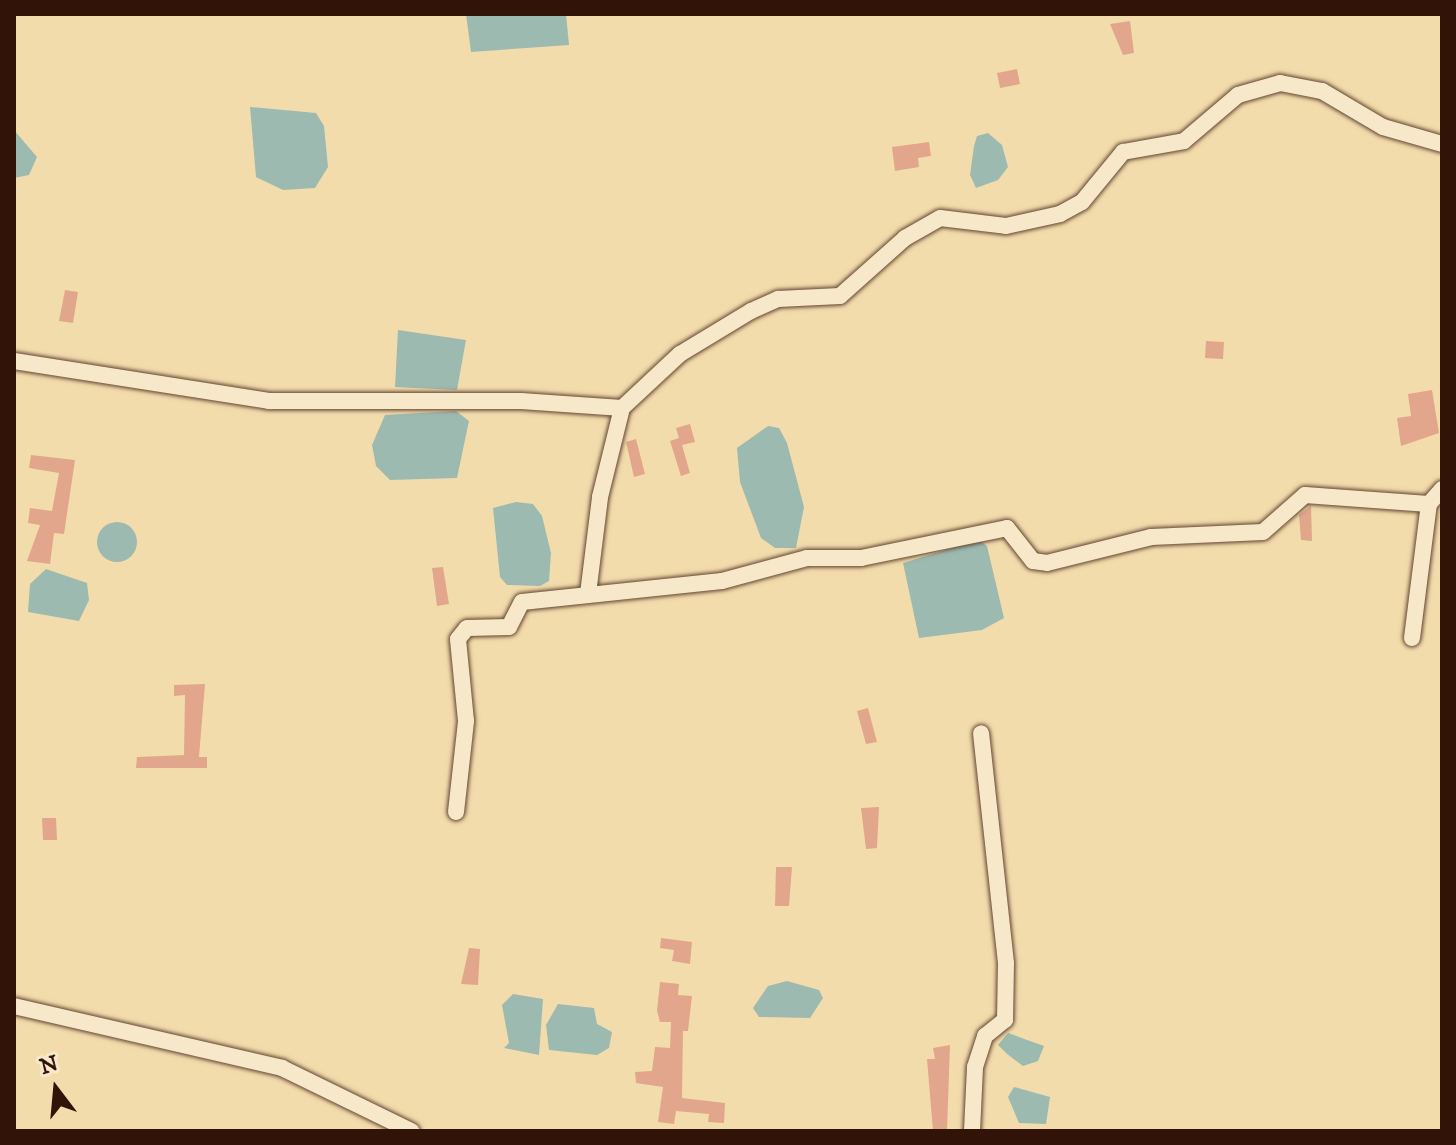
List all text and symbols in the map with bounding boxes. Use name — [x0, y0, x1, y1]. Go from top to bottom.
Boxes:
north arrow — [16, 1049, 96, 1129]
text: N — [37, 1050, 62, 1081]

